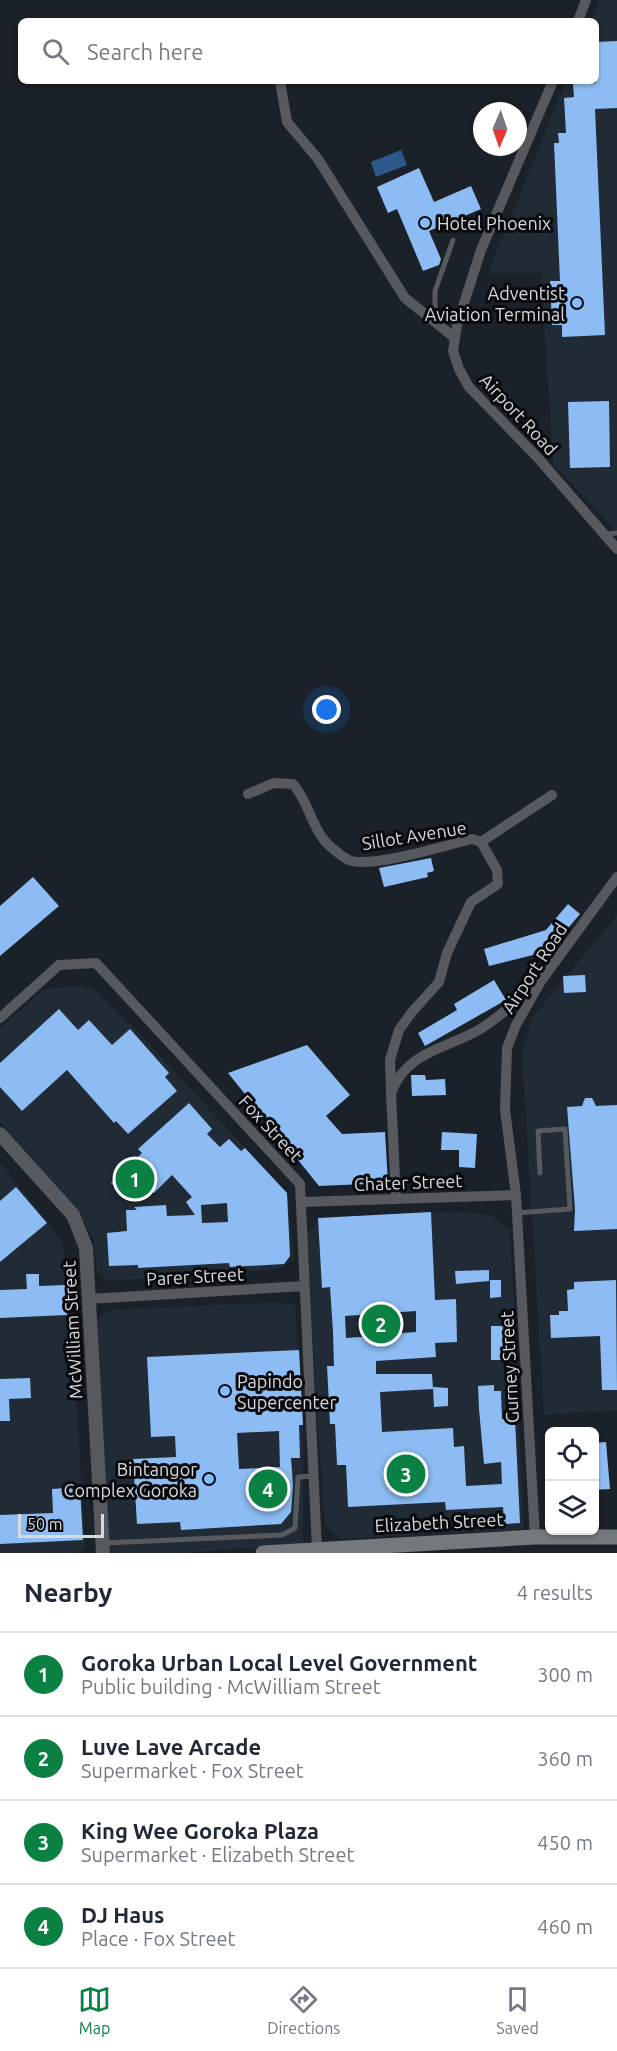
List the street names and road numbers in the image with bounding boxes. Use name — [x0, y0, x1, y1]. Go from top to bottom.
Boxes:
street label: Airport Road — [476, 369, 562, 459]
street label: Sillot Avenue — [360, 817, 468, 853]
street label: Airport Road — [497, 919, 571, 1017]
street label: Fox Street — [235, 1091, 307, 1165]
street label: Chater Street — [353, 1170, 463, 1194]
street label: McWilliam Street — [58, 1260, 86, 1400]
street label: Parer Street — [146, 1263, 244, 1289]
street label: Gurney Street — [496, 1310, 522, 1424]
street label: Elizabeth Street — [374, 1509, 504, 1535]

